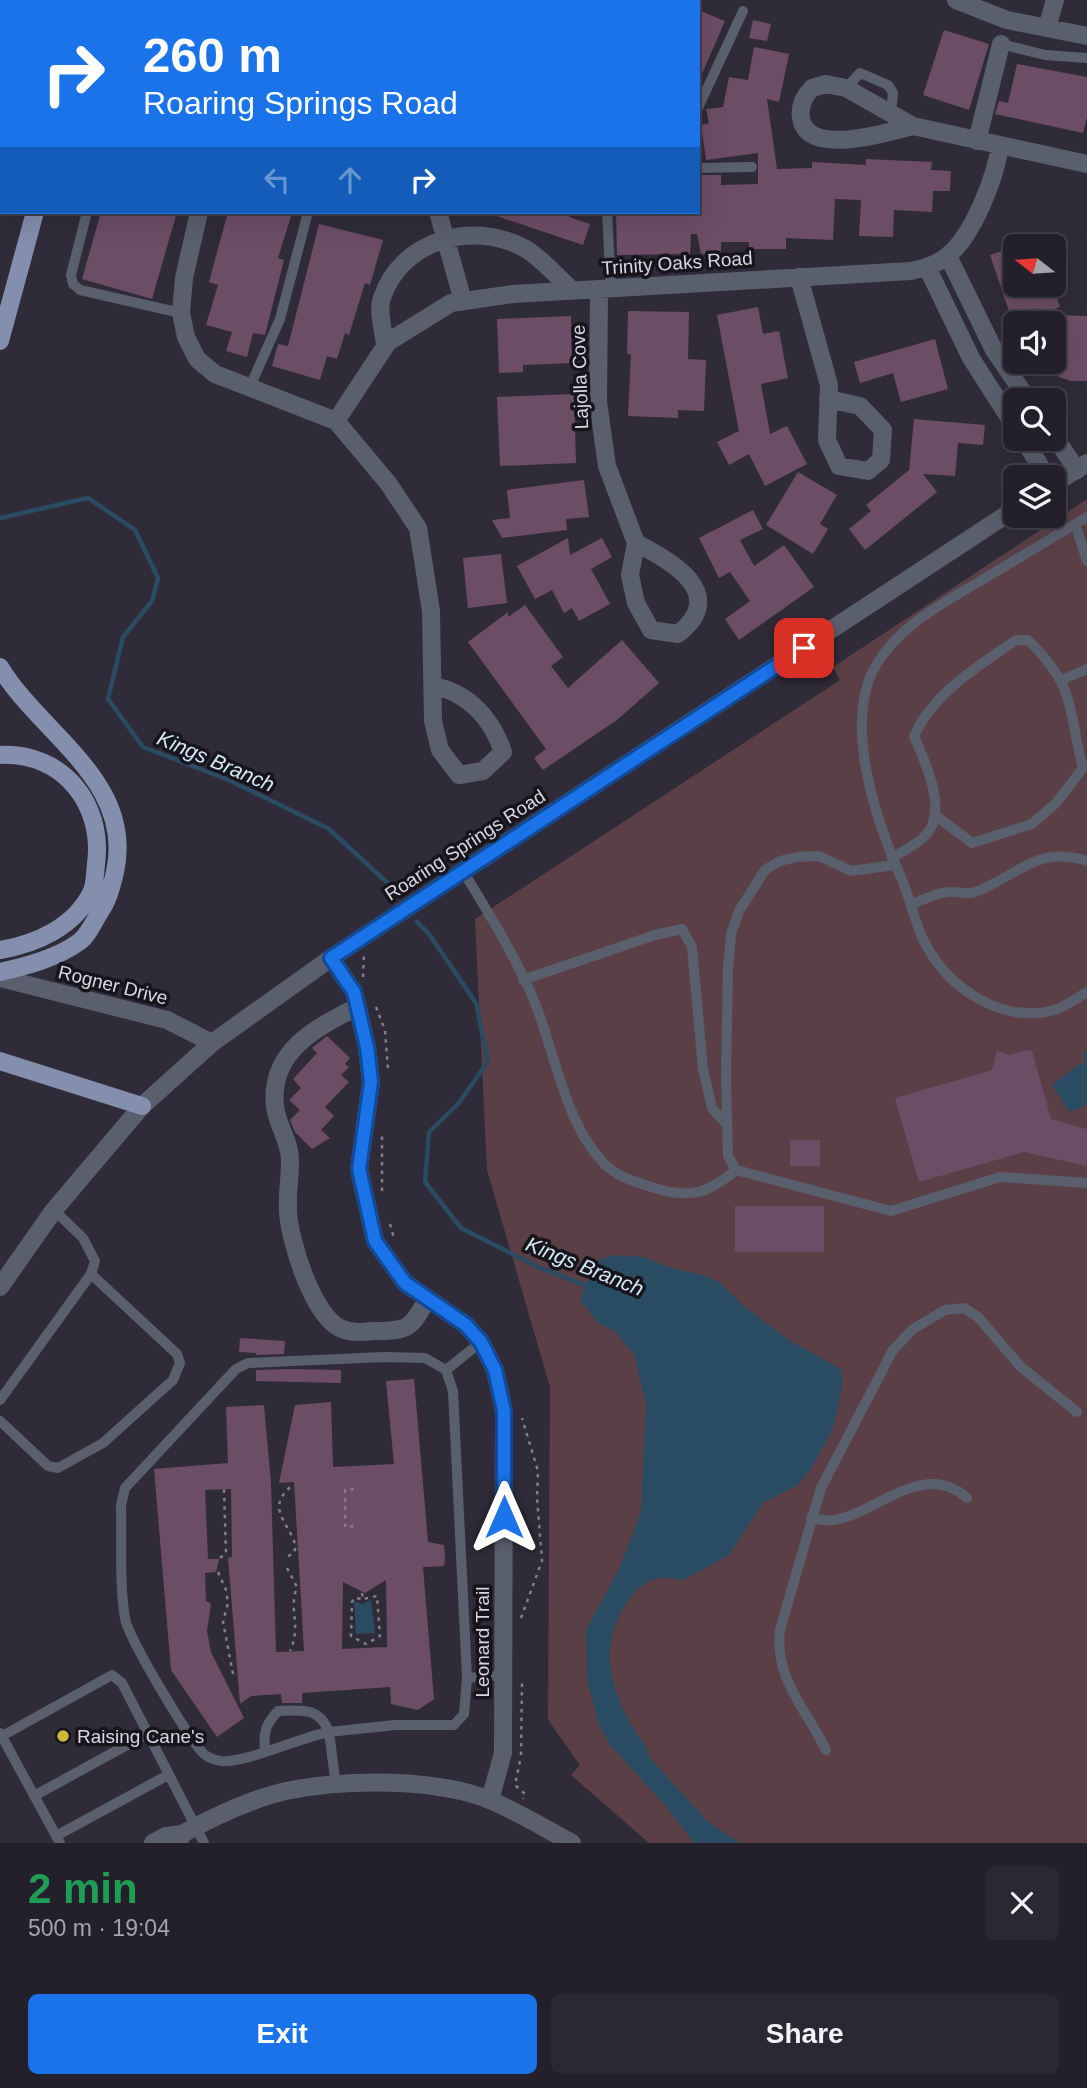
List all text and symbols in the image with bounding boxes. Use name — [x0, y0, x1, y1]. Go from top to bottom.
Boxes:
icon: right — [28, 28, 119, 119]
text: 260 m — [143, 28, 282, 82]
text: Roaring Springs Road — [143, 85, 458, 121]
icon: left — [258, 161, 296, 199]
icon: ahead — [331, 161, 369, 199]
icon: right — [404, 161, 442, 199]
north arrow — [1003, 234, 1066, 298]
map controls — [1003, 234, 1066, 528]
street label: Trinity Oaks Road — [601, 247, 753, 279]
button: sound — [1003, 311, 1066, 374]
street label: Lajolla Cove — [568, 324, 592, 430]
button: search — [1003, 388, 1066, 451]
button: layers — [1003, 465, 1066, 528]
pin — [774, 618, 834, 678]
icon: arrive — [785, 629, 823, 667]
water label: Kings Branch — [154, 726, 278, 796]
street label: Roaring Springs Road — [381, 785, 549, 905]
street label: Rogner Drive — [56, 961, 170, 1009]
water label: Kings Branch — [523, 1232, 647, 1300]
position arrow — [467, 1480, 541, 1554]
street label: Leonard Trail — [472, 1587, 493, 1697]
place label: Raising Cane's — [77, 1726, 204, 1747]
marker: Raising Cane's — [55, 1728, 71, 1744]
text: 2 min — [28, 1865, 138, 1912]
button: close — [985, 1866, 1059, 1940]
text: 500 m · 19:04 — [28, 1915, 170, 1941]
button: Exit — [28, 1994, 537, 2074]
button: Share — [551, 1994, 1059, 2074]

